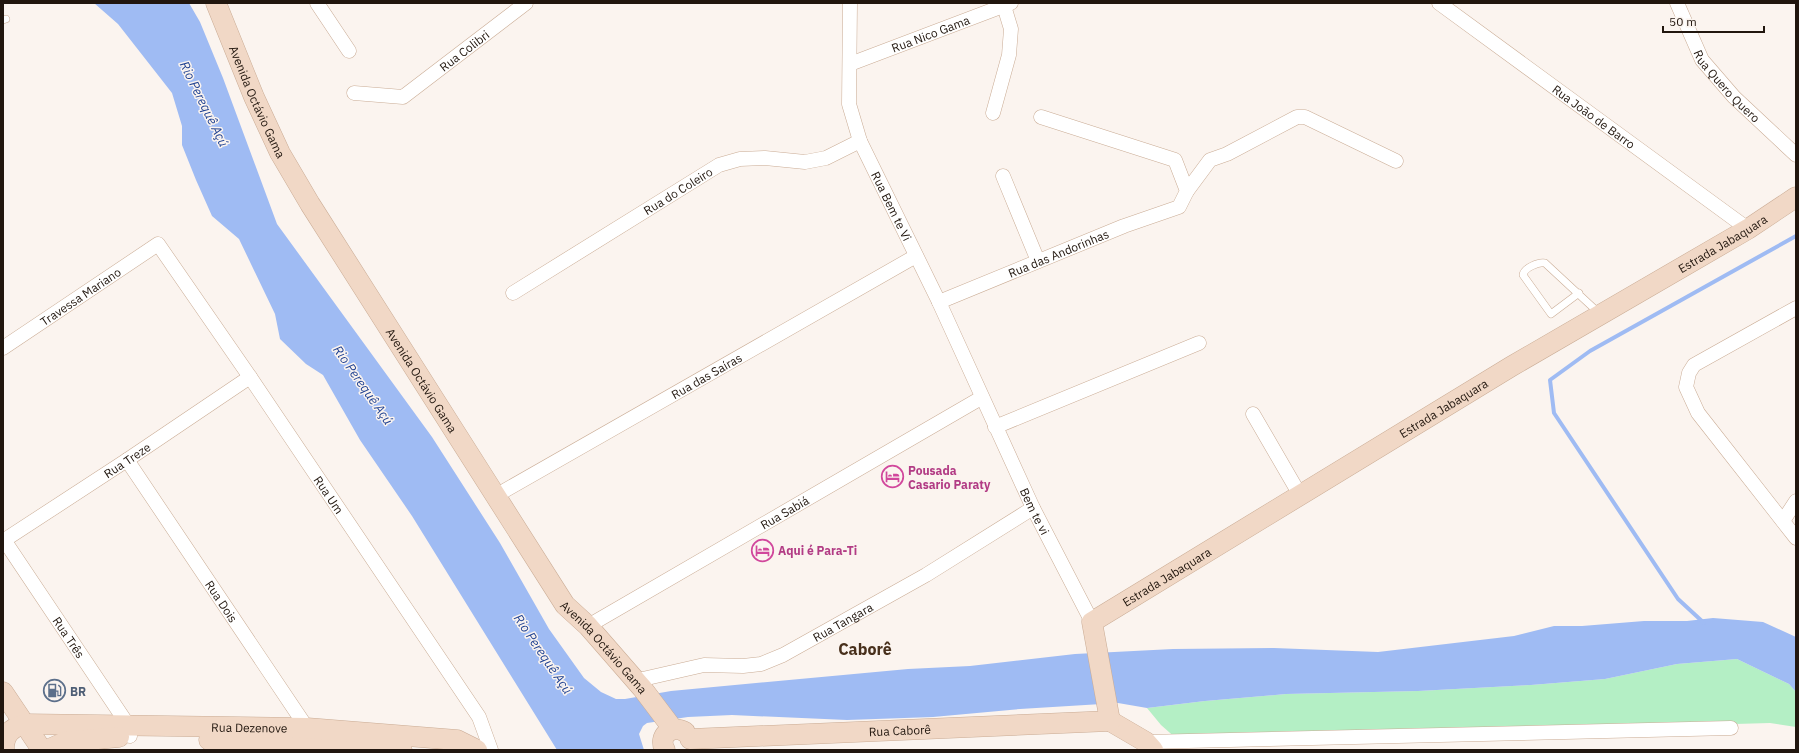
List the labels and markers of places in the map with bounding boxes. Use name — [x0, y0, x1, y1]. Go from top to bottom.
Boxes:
place label: Pousada Casario Paraty — [908, 463, 991, 492]
hotel icon: Pousada Casario Paraty — [879, 464, 905, 490]
hotel icon: Aqui é Para-Ti — [750, 537, 776, 563]
place label: Aqui é Para-Ti — [778, 543, 857, 558]
fuel station icon: BR — [41, 678, 67, 704]
place label: BR — [70, 684, 86, 699]

